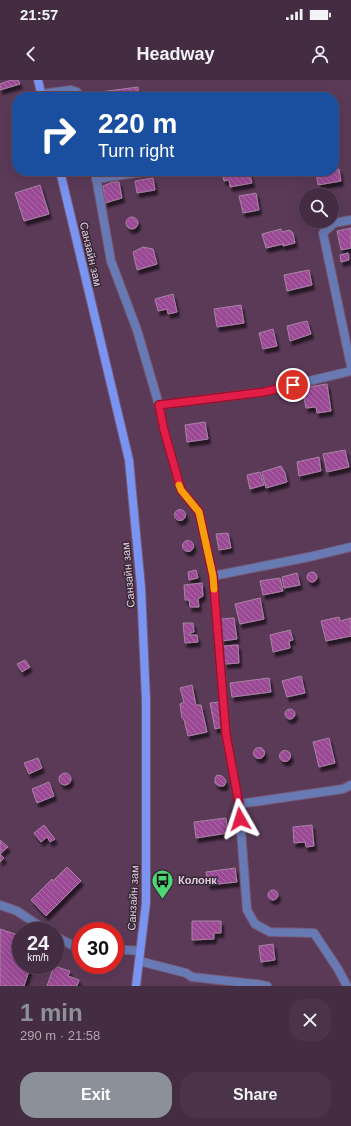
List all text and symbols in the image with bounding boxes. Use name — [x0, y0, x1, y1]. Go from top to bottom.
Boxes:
text: 21:57 — [20, 6, 58, 23]
icon: back — [20, 43, 42, 65]
icon: person — [309, 43, 331, 65]
text: Headway — [136, 44, 215, 64]
icon: right — [32, 108, 84, 160]
text: 220 m — [98, 108, 177, 139]
text: Turn right — [98, 141, 174, 161]
map controls — [299, 188, 339, 228]
button: search — [299, 188, 339, 228]
street label: Санзайн зам — [78, 221, 104, 287]
pin — [276, 368, 310, 402]
icon: arrive — [282, 374, 304, 396]
street label: Санзайн зам — [119, 542, 137, 608]
position arrow — [219, 798, 261, 840]
street label: Санзайн зам — [125, 865, 141, 931]
bus stop icon: Колонк — [149, 867, 175, 900]
place label: Колонк — [178, 874, 217, 886]
speed limit sign: 30 — [72, 922, 124, 974]
text: 24 — [27, 932, 49, 954]
text: km/h — [27, 952, 49, 963]
text: 1 min — [20, 999, 83, 1026]
button: close — [289, 999, 331, 1041]
text: 290 m · 21:58 — [20, 1028, 100, 1043]
button: Exit — [20, 1072, 172, 1118]
button: Share — [180, 1072, 331, 1118]

